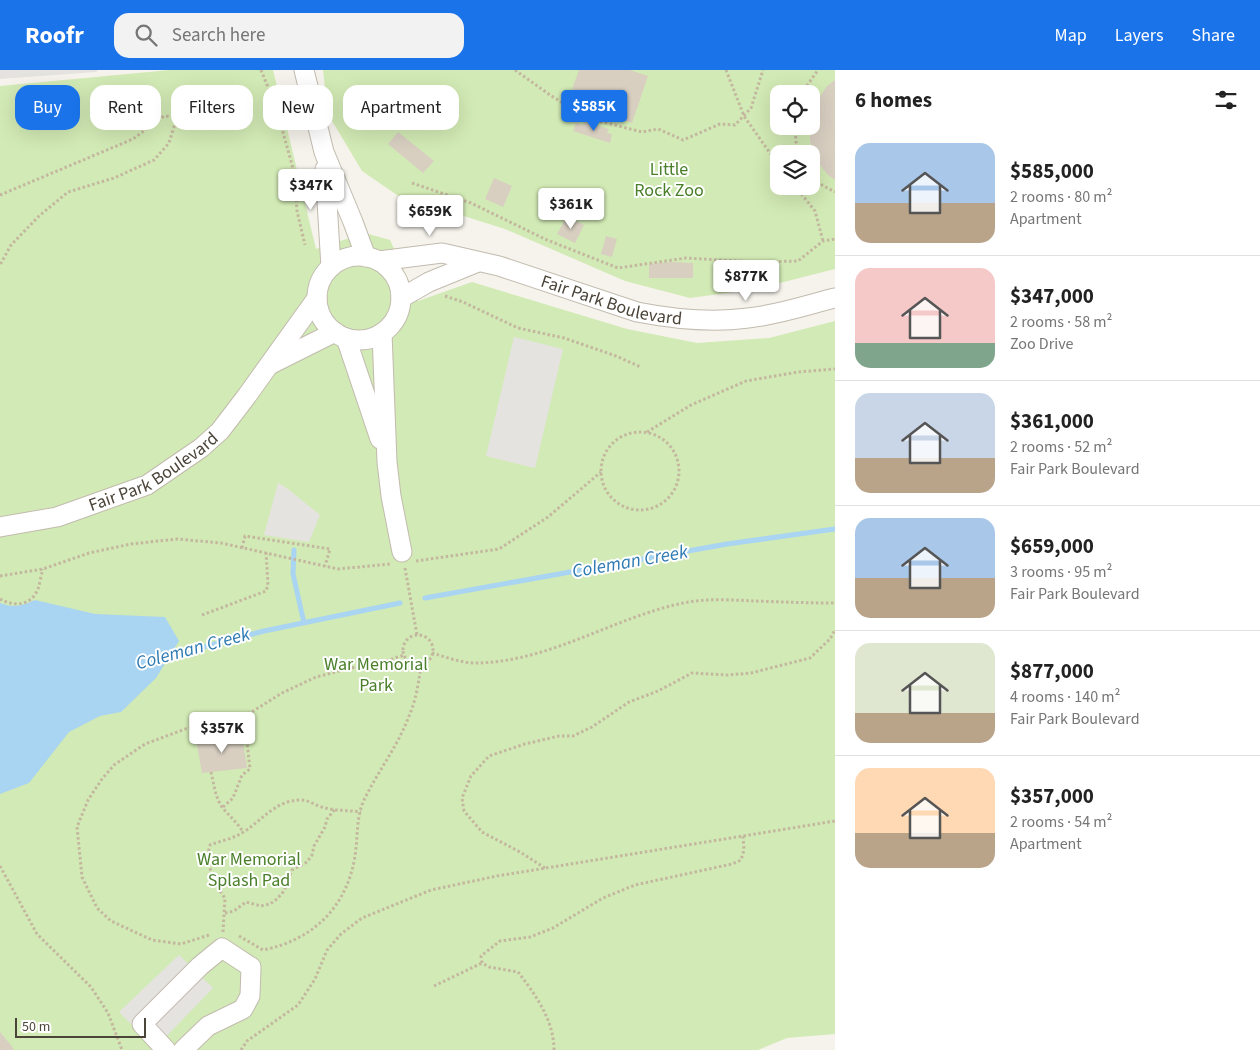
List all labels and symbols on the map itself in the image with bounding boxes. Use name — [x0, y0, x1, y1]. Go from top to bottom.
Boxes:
pin: $585K — [559, 90, 629, 132]
park label: Little Rock Zoo — [634, 157, 704, 203]
pin: $347K — [276, 168, 346, 211]
pin: $361K — [536, 188, 606, 230]
pin: $659K — [395, 194, 465, 237]
pin: $877K — [711, 260, 781, 302]
street label: Fair Park Boulevard — [538, 268, 683, 331]
street label: Fair Park Boulevard — [85, 426, 224, 517]
water label: Coleman Creek — [570, 538, 691, 585]
water label: Coleman Creek — [133, 621, 254, 677]
park label: War Memorial Park — [324, 652, 428, 698]
pin: $357K — [187, 712, 257, 754]
park label: War Memorial Splash Pad — [197, 847, 301, 893]
scale bar — [15, 1015, 146, 1038]

